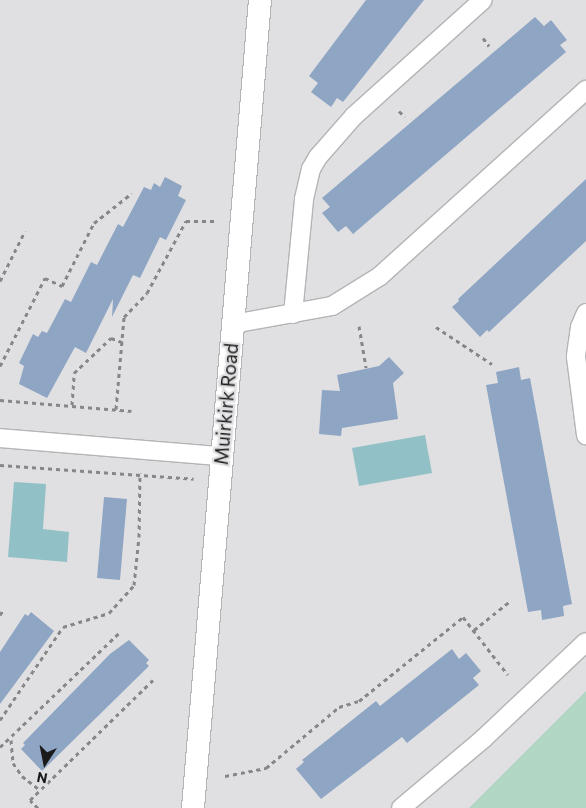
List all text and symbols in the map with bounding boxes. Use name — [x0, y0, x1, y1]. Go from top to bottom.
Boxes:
street label: Muirkirk Road — [209, 342, 243, 466]
north arrow — [20, 738, 70, 788]
text: N — [35, 769, 49, 788]

